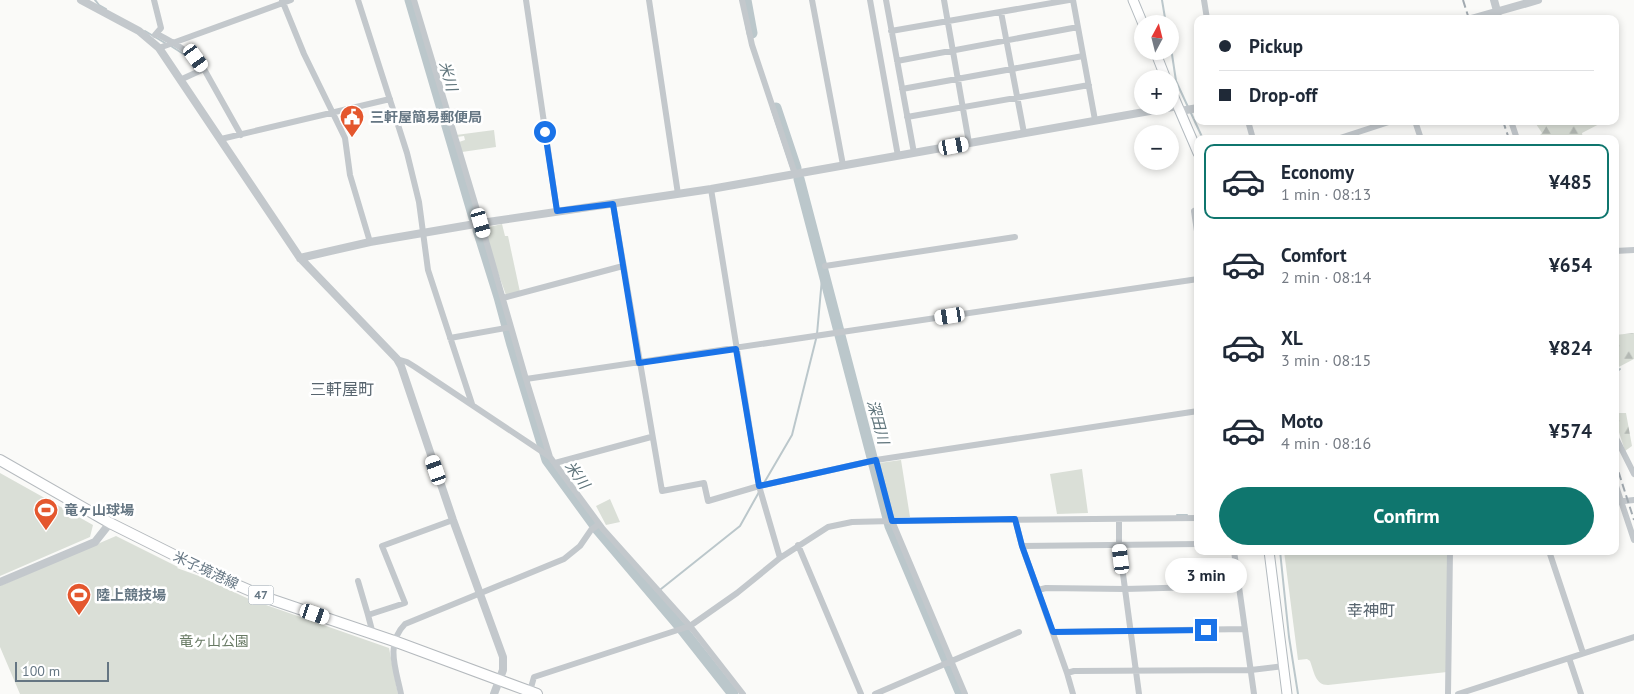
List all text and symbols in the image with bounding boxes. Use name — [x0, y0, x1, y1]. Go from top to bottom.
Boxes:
north arrow — [1134, 15, 1179, 60]
map controls — [1134, 15, 1179, 170]
text: Pickup — [1249, 34, 1303, 58]
car — [181, 41, 210, 75]
water label: 米川 — [435, 59, 462, 95]
button: + — [1134, 70, 1179, 115]
text: Drop-off — [1249, 83, 1317, 107]
public building icon: 三軒屋簡易郵便局 — [339, 104, 365, 138]
place label: 三軒屋簡易郵便局 — [370, 108, 482, 126]
route start — [534, 121, 556, 143]
button: − — [1134, 125, 1179, 170]
car — [937, 136, 970, 156]
icon: car — [1221, 159, 1266, 204]
text: Economy — [1281, 160, 1354, 184]
text: ¥485 — [1549, 170, 1592, 194]
text: 1 min · 08:13 — [1281, 184, 1371, 204]
car — [469, 207, 492, 239]
icon: car — [1221, 242, 1266, 287]
text: Comfort — [1281, 243, 1347, 267]
text: ¥654 — [1549, 253, 1592, 277]
text: 2 min · 08:14 — [1281, 267, 1371, 287]
car — [934, 306, 965, 326]
icon: car — [1221, 325, 1266, 370]
text: XL — [1281, 326, 1303, 350]
text: ¥824 — [1549, 336, 1592, 360]
text: 3 min · 08:15 — [1281, 350, 1371, 370]
district label: 三軒屋町 — [310, 379, 374, 399]
water label: 深田川 — [863, 398, 894, 448]
icon: car — [1221, 408, 1266, 453]
text: Moto — [1281, 409, 1323, 433]
text: ¥574 — [1549, 419, 1592, 443]
text: 4 min · 08:16 — [1281, 433, 1371, 453]
car — [424, 453, 447, 487]
water label: 米川 — [561, 457, 595, 494]
button: Confirm — [1219, 487, 1594, 545]
sports icon: 竜ヶ山球場 — [33, 497, 59, 531]
place label: 竜ヶ山球場 — [64, 501, 134, 519]
car — [1111, 543, 1130, 575]
street label: 米子境港線 — [170, 547, 242, 593]
callout: 3 min — [1165, 558, 1247, 592]
text: 3 min — [1186, 565, 1226, 585]
sports icon: 陸上競技場 — [66, 582, 92, 616]
place label: 陸上競技場 — [96, 586, 166, 604]
road number: 47 — [248, 586, 274, 604]
district label: 幸神町 — [1347, 600, 1395, 620]
car — [298, 602, 331, 626]
route end — [1195, 619, 1217, 641]
park label: 竜ヶ山公園 — [179, 632, 249, 650]
scale bar — [15, 659, 109, 682]
text: 100 m — [22, 662, 60, 680]

